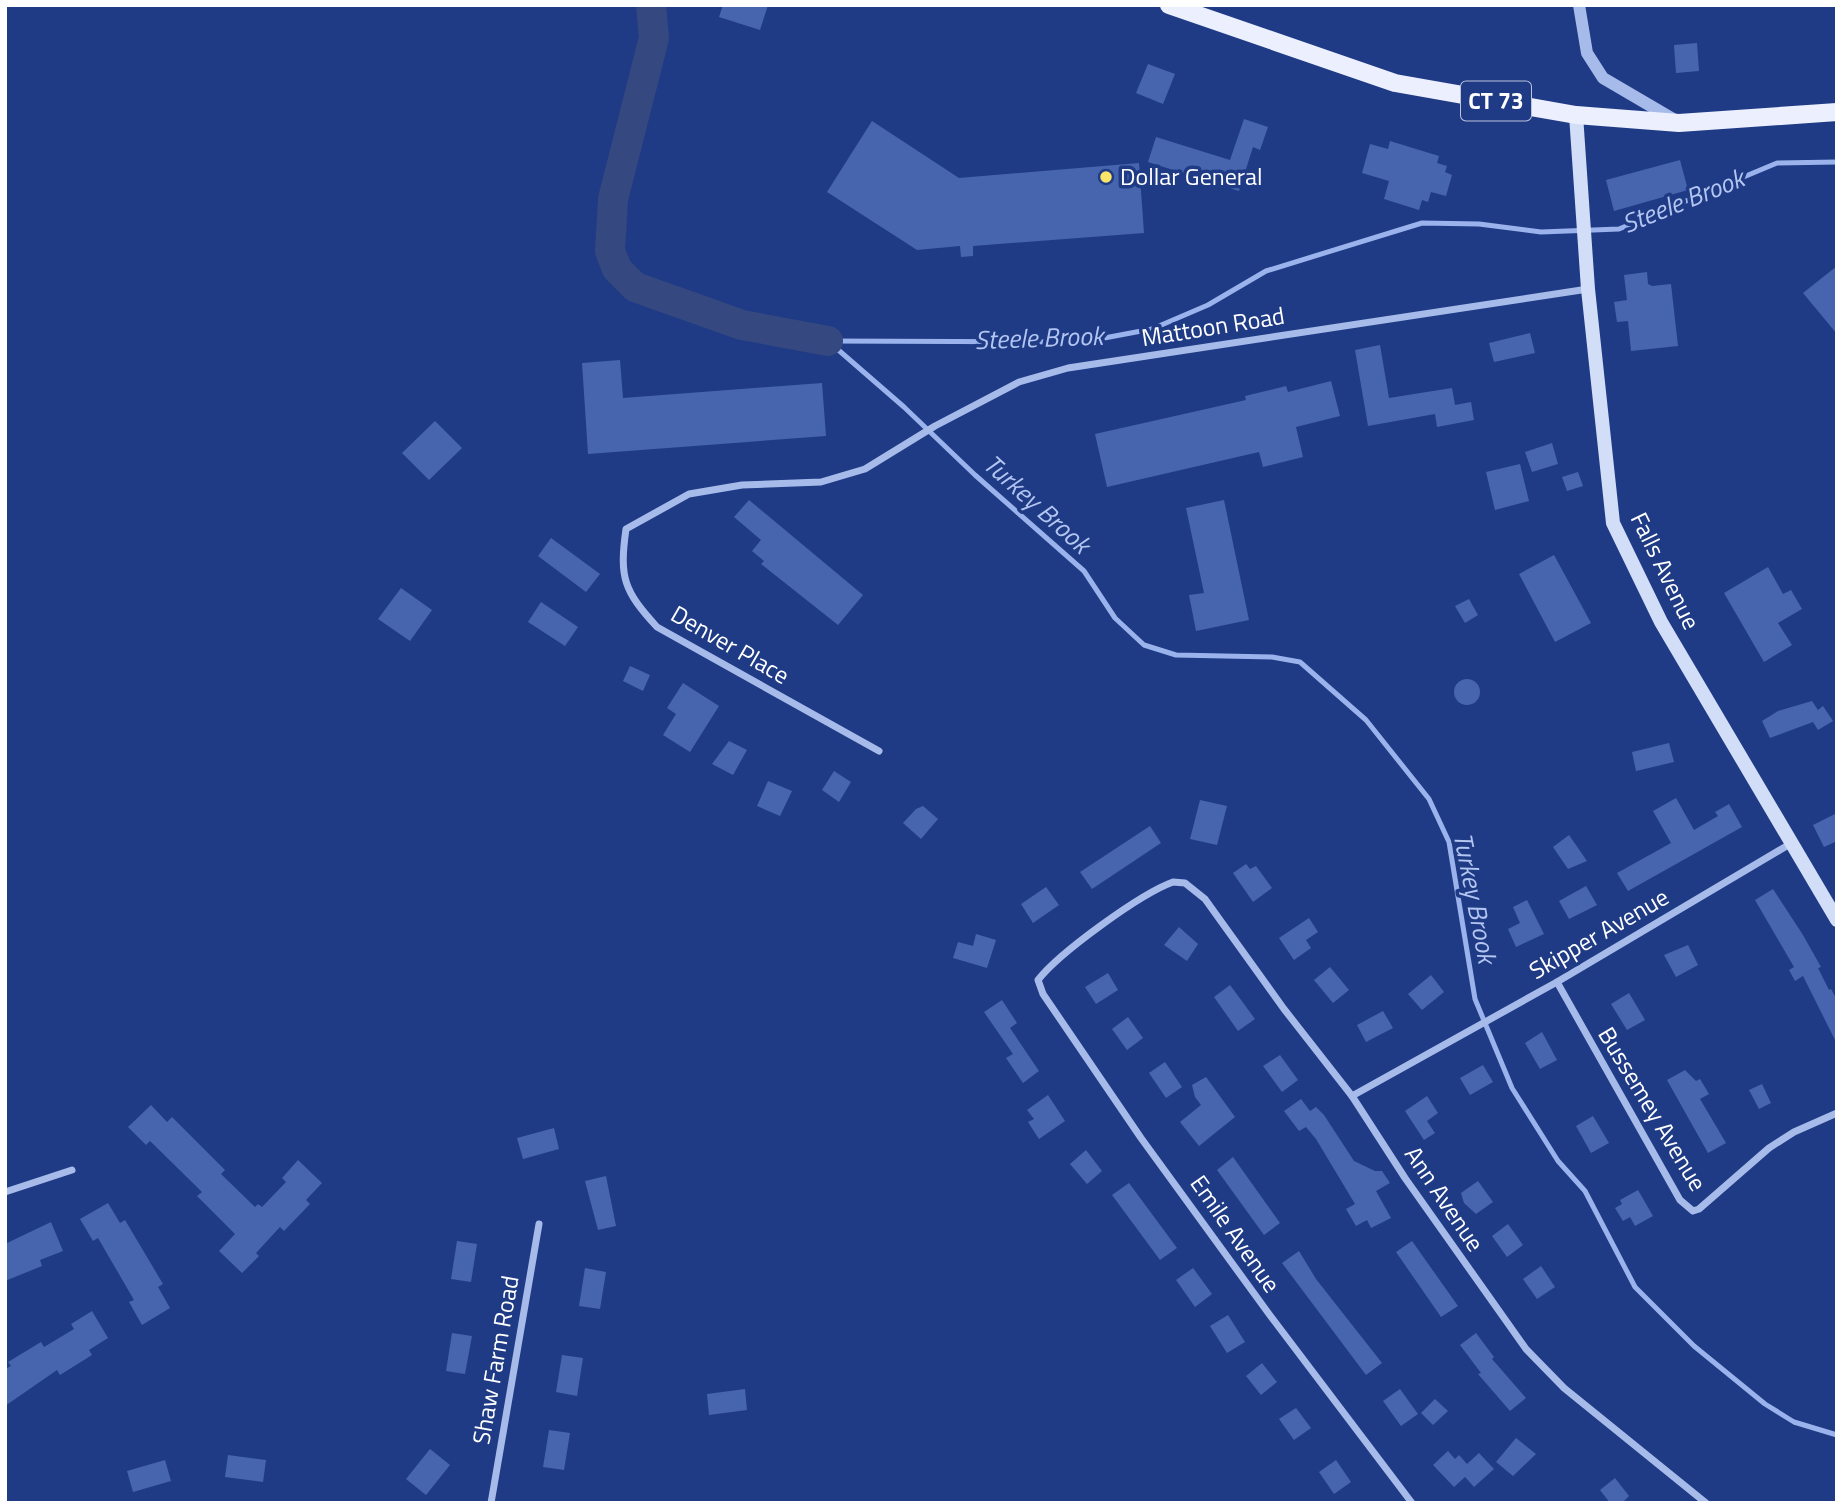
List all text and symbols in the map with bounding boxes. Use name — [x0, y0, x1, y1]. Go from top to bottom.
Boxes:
road number: CT 73 — [1461, 82, 1531, 120]
water label: Steele Brook — [1616, 157, 1753, 243]
place label: Dollar General — [1120, 158, 1263, 194]
marker: Dollar General — [1098, 169, 1114, 185]
street label: Mattoon Road — [1139, 297, 1287, 355]
water label: Steele Brook — [974, 316, 1107, 359]
water label: Turkey Brook — [975, 445, 1102, 565]
street label: Falls Avenue — [1622, 506, 1710, 635]
street label: Denver Place — [664, 596, 797, 693]
water label: Turkey Brook — [1444, 829, 1508, 970]
street label: Skipper Avenue — [1522, 879, 1675, 988]
street label: Bussemey Avenue — [1590, 1020, 1716, 1197]
street label: Ann Avenue — [1396, 1138, 1493, 1258]
street label: Emile Avenue — [1182, 1167, 1290, 1300]
street label: Shaw Farm Road — [462, 1273, 528, 1447]

